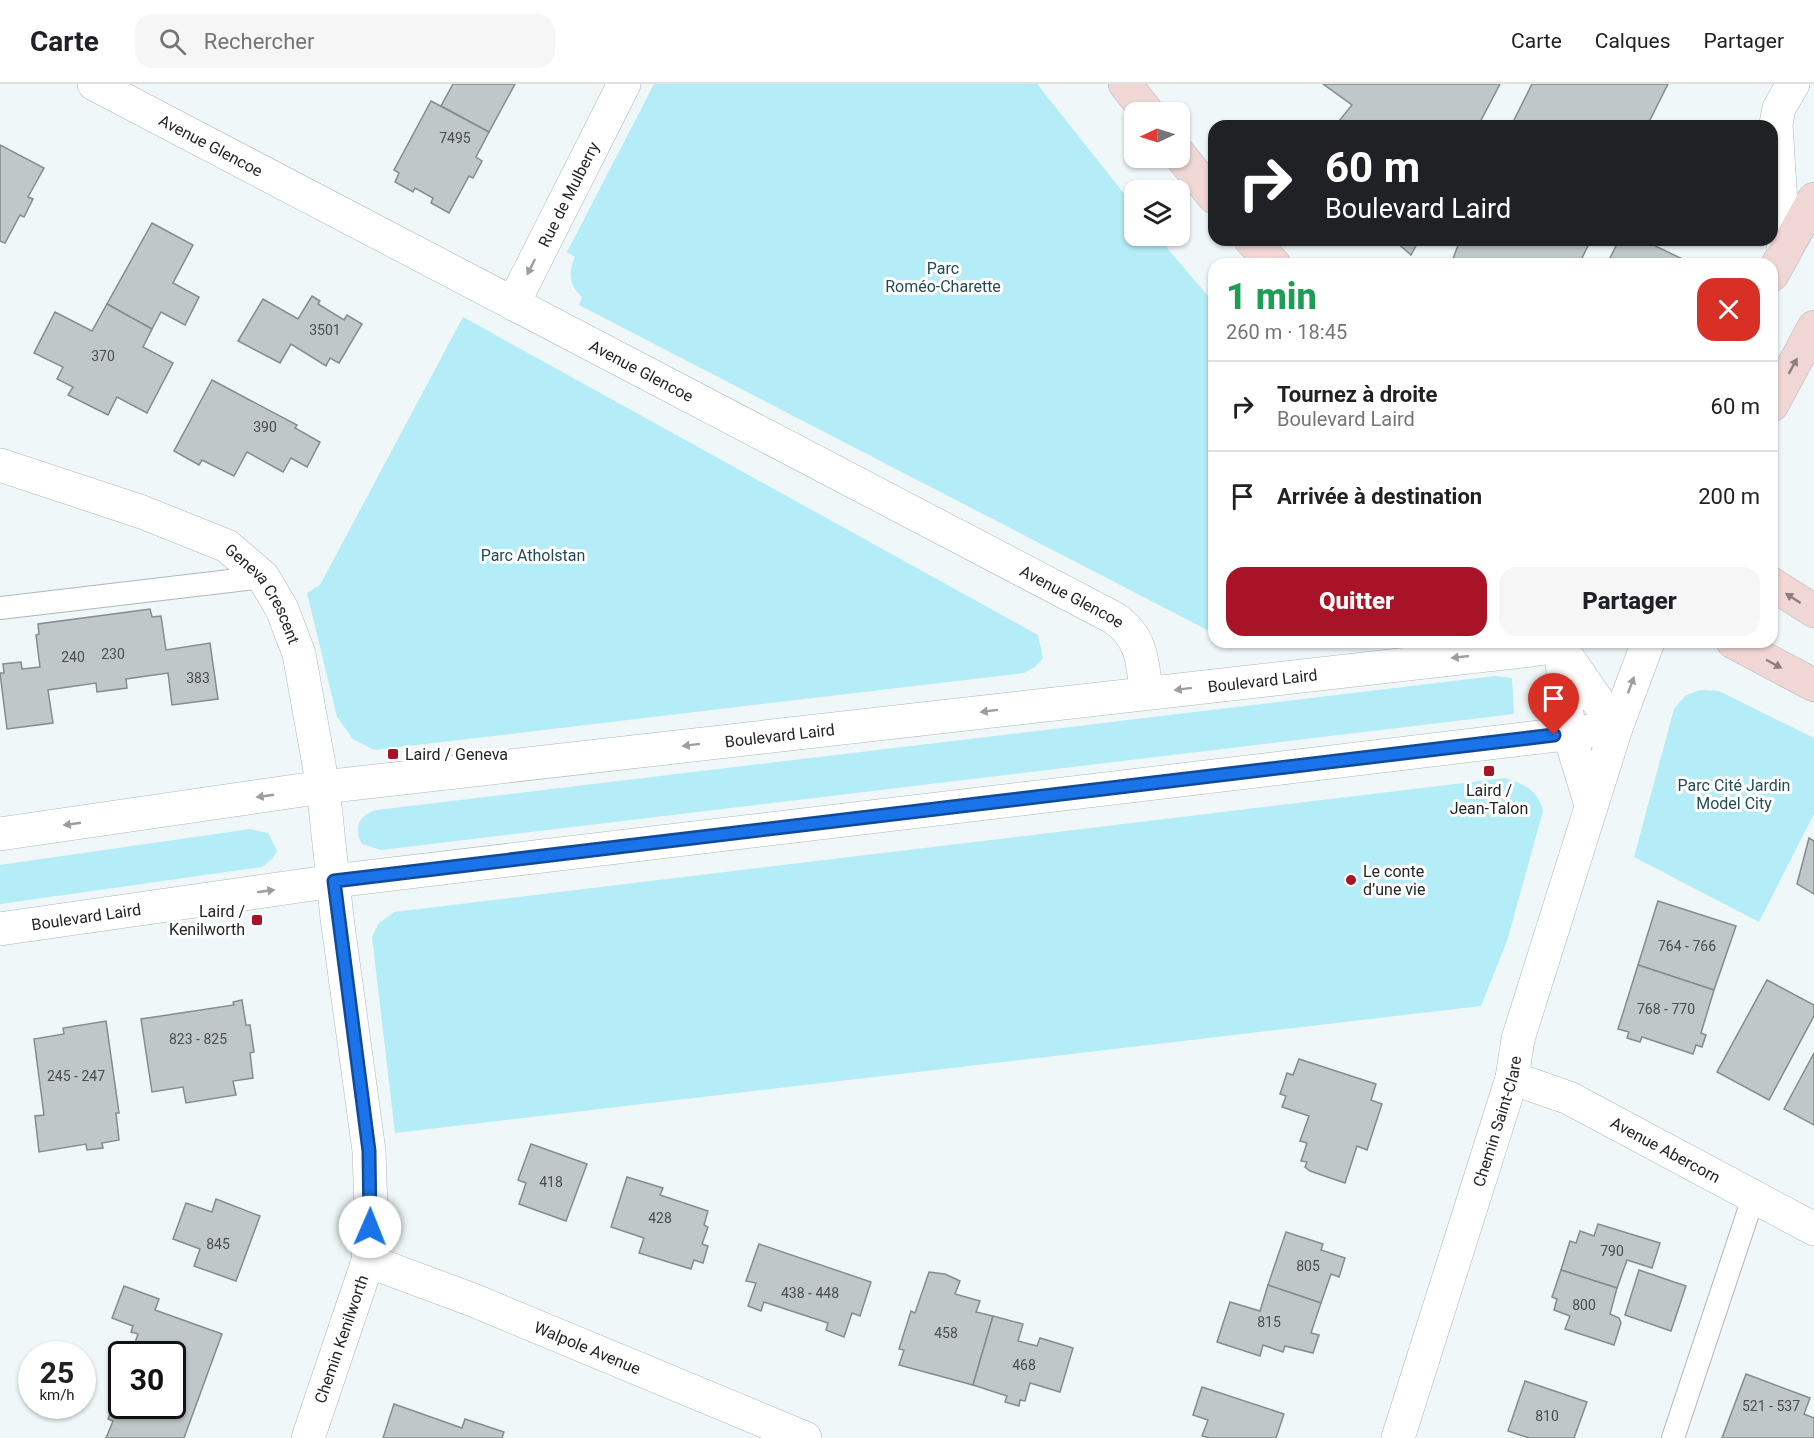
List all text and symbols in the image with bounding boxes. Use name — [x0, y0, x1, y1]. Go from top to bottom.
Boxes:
search box — [135, 14, 555, 68]
text: Carte — [30, 25, 99, 58]
icon: search — [156, 25, 189, 58]
text: Rechercher — [204, 29, 314, 54]
text: Carte — [1511, 29, 1562, 53]
text: Calques — [1595, 29, 1670, 53]
text: Partager — [1703, 29, 1784, 53]
north arrow — [1124, 102, 1190, 168]
map controls — [1124, 102, 1190, 246]
street label: Avenue Glencoe — [156, 111, 266, 181]
house number: 7495 — [439, 130, 471, 146]
street label: Rue de Mulberry — [534, 138, 604, 250]
text: 60 m — [1325, 143, 1420, 192]
icon: right — [1226, 144, 1304, 222]
button: layers — [1124, 180, 1190, 246]
text: Boulevard Laird — [1325, 193, 1511, 225]
one-way arrow — [526, 259, 536, 276]
park label: Parc Roméo-Charette — [885, 259, 1001, 296]
text: 1 min — [1226, 276, 1317, 318]
button: close — [1697, 278, 1760, 341]
text: 260 m · 18:45 — [1226, 320, 1347, 344]
house number: 3501 — [309, 322, 341, 338]
street label: Avenue Glencoe — [586, 336, 696, 406]
house number: 370 — [91, 348, 115, 364]
one-way arrow — [1788, 358, 1798, 375]
text: Tournez à droite — [1277, 382, 1437, 407]
icon: right — [1226, 390, 1259, 423]
text: 60 m — [1711, 394, 1760, 419]
text: Boulevard Laird — [1277, 407, 1415, 431]
house number: 390 — [253, 419, 277, 435]
icon: arrive — [1226, 480, 1259, 513]
text: Arrivée à destination — [1277, 484, 1482, 509]
text: 200 m — [1698, 484, 1760, 509]
street label: Geneva Crescent — [221, 540, 303, 647]
park label: Parc Atholstan — [481, 546, 585, 565]
street label: Avenue Glencoe — [1017, 562, 1128, 632]
button: Quitter — [1226, 567, 1487, 636]
button: Partager — [1499, 567, 1760, 636]
one-way arrow — [1785, 592, 1801, 603]
house number: 230 — [101, 646, 125, 662]
house number: 240 — [61, 649, 85, 665]
one-way arrow — [1451, 653, 1470, 662]
one-way arrow — [1765, 659, 1782, 669]
street label: Boulevard Laird — [1207, 665, 1319, 697]
house number: 383 — [186, 670, 210, 686]
pin — [1528, 673, 1579, 735]
one-way arrow — [1626, 676, 1636, 694]
icon: arrive — [1537, 682, 1570, 715]
one-way arrow — [1173, 684, 1192, 694]
one-way arrow — [980, 706, 999, 716]
street label: Boulevard Laird — [724, 720, 836, 751]
one-way arrow — [682, 741, 701, 750]
place label: Laird / Geneva — [405, 745, 508, 764]
marker: Laird / Geneva — [386, 747, 400, 761]
marker: Laird / Jean-Talon — [1482, 764, 1496, 778]
park label: Parc Cité Jardin Model City — [1678, 776, 1790, 813]
place label: Laird / Jean-Talon — [1450, 781, 1528, 818]
one-way arrow — [255, 791, 274, 800]
one-way arrow — [62, 819, 81, 828]
place label: Le conte d’une vie — [1363, 862, 1425, 899]
marker: Le conte d’une vie — [1344, 873, 1358, 887]
one-way arrow — [256, 886, 275, 895]
street label: Boulevard Laird — [30, 900, 142, 934]
place label: Laird / Kenilworth — [169, 902, 245, 939]
marker: Laird / Kenilworth — [250, 913, 264, 927]
house number: 764 - 766 — [1658, 938, 1716, 954]
house number: 768 - 770 — [1637, 1001, 1695, 1017]
house number: 823 - 825 — [169, 1031, 227, 1047]
street label: Chemin Saint-Clare — [1469, 1055, 1525, 1189]
house number: 245 - 247 — [47, 1068, 105, 1084]
street label: Avenue Abercorn — [1607, 1113, 1723, 1187]
house number: 418 — [539, 1174, 563, 1190]
position arrow — [338, 1195, 402, 1259]
house number: 428 — [648, 1210, 672, 1226]
house number: 845 — [206, 1236, 230, 1252]
house number: 790 — [1600, 1243, 1624, 1259]
house number: 805 — [1296, 1258, 1320, 1274]
street label: Chemin Kenilworth — [311, 1273, 372, 1406]
house number: 438 - 448 — [781, 1285, 839, 1301]
house number: 800 — [1572, 1297, 1596, 1313]
house number: 815 — [1257, 1314, 1281, 1330]
street label: Walpole Avenue — [531, 1318, 643, 1379]
house number: 458 — [934, 1325, 958, 1341]
speed limit sign: 30 — [108, 1341, 186, 1419]
text: 25 — [40, 1355, 74, 1390]
house number: 468 — [1012, 1357, 1036, 1373]
text: km/h — [39, 1386, 75, 1404]
house number: 521 - 537 — [1742, 1398, 1800, 1414]
house number: 810 — [1535, 1408, 1559, 1424]

